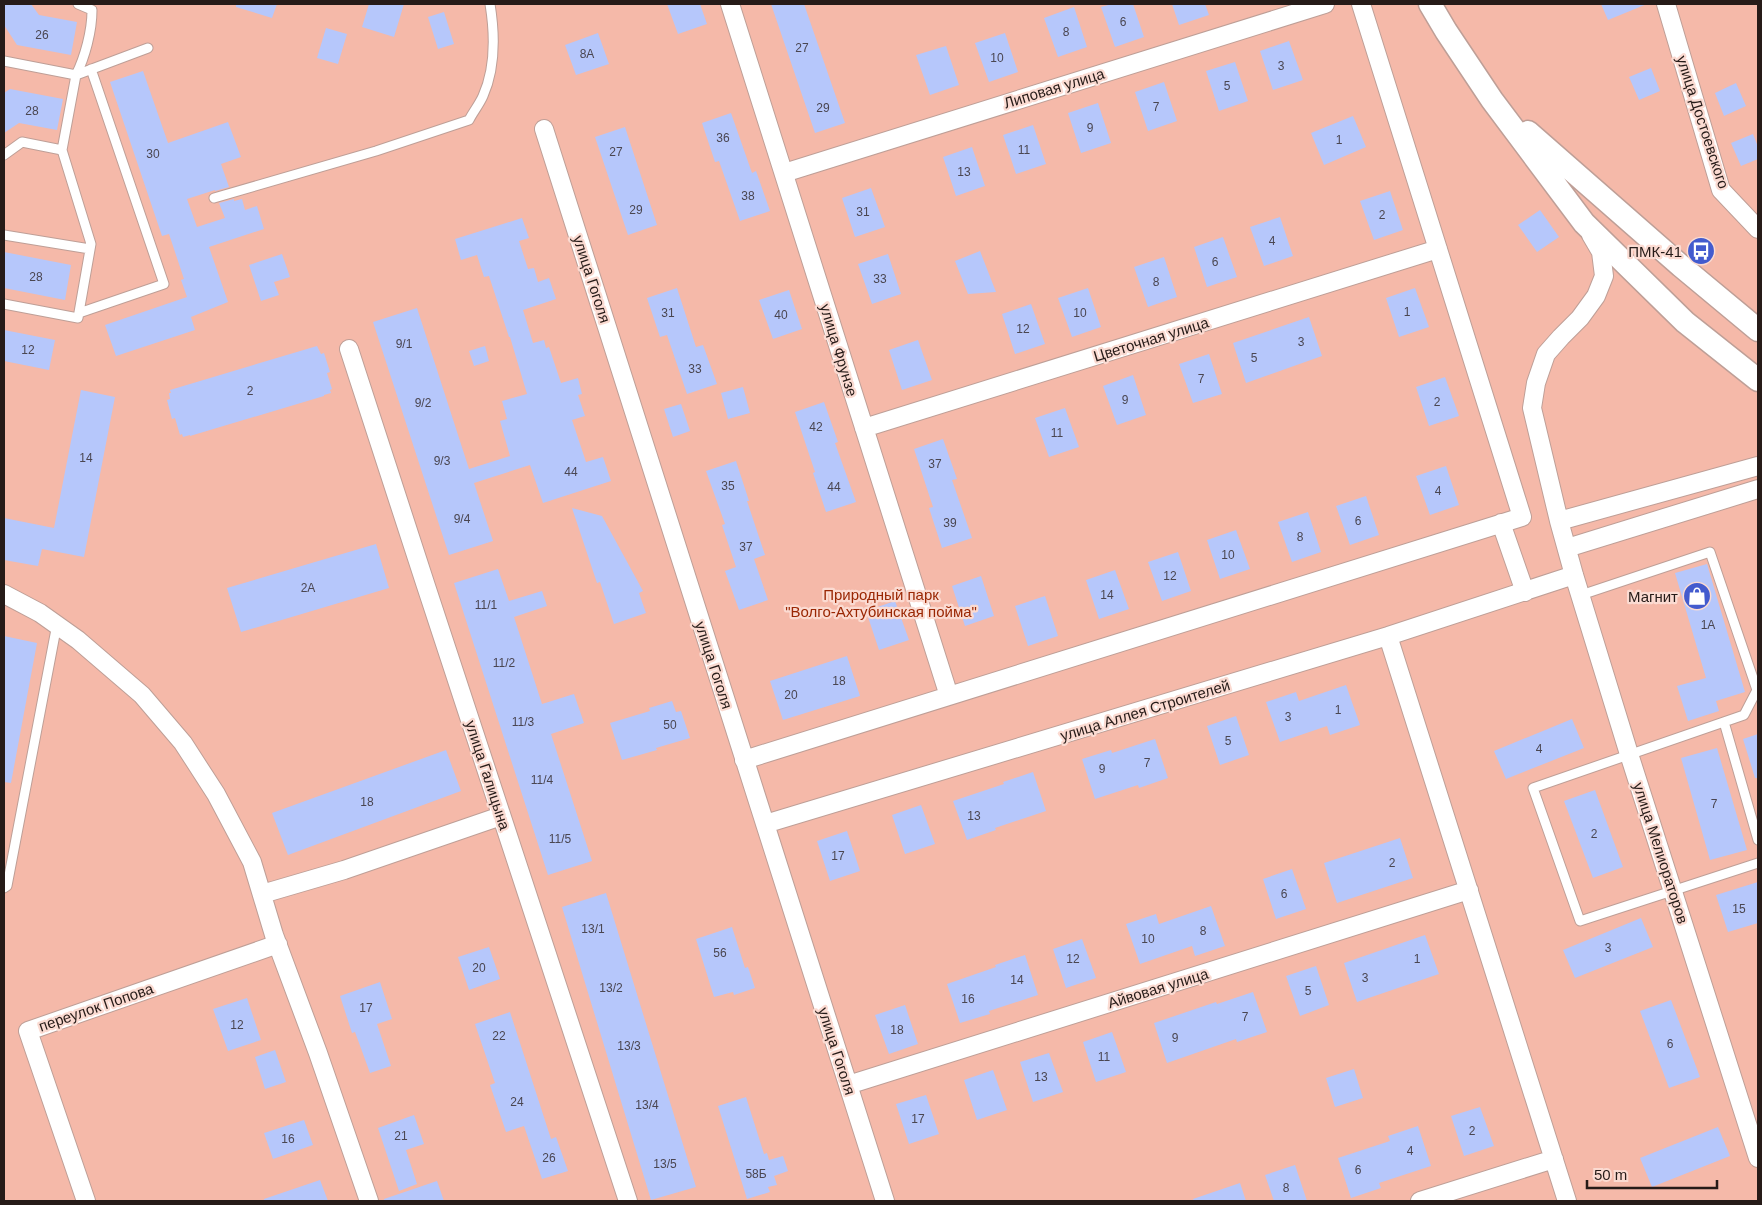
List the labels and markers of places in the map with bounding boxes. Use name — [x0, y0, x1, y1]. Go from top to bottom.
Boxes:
bus stop icon: ПМК-41 — [1686, 236, 1716, 266]
place label: ПМК-41 — [1628, 243, 1682, 260]
shop icon: Магнит — [1682, 581, 1712, 611]
place label: Магнит — [1628, 588, 1678, 605]

